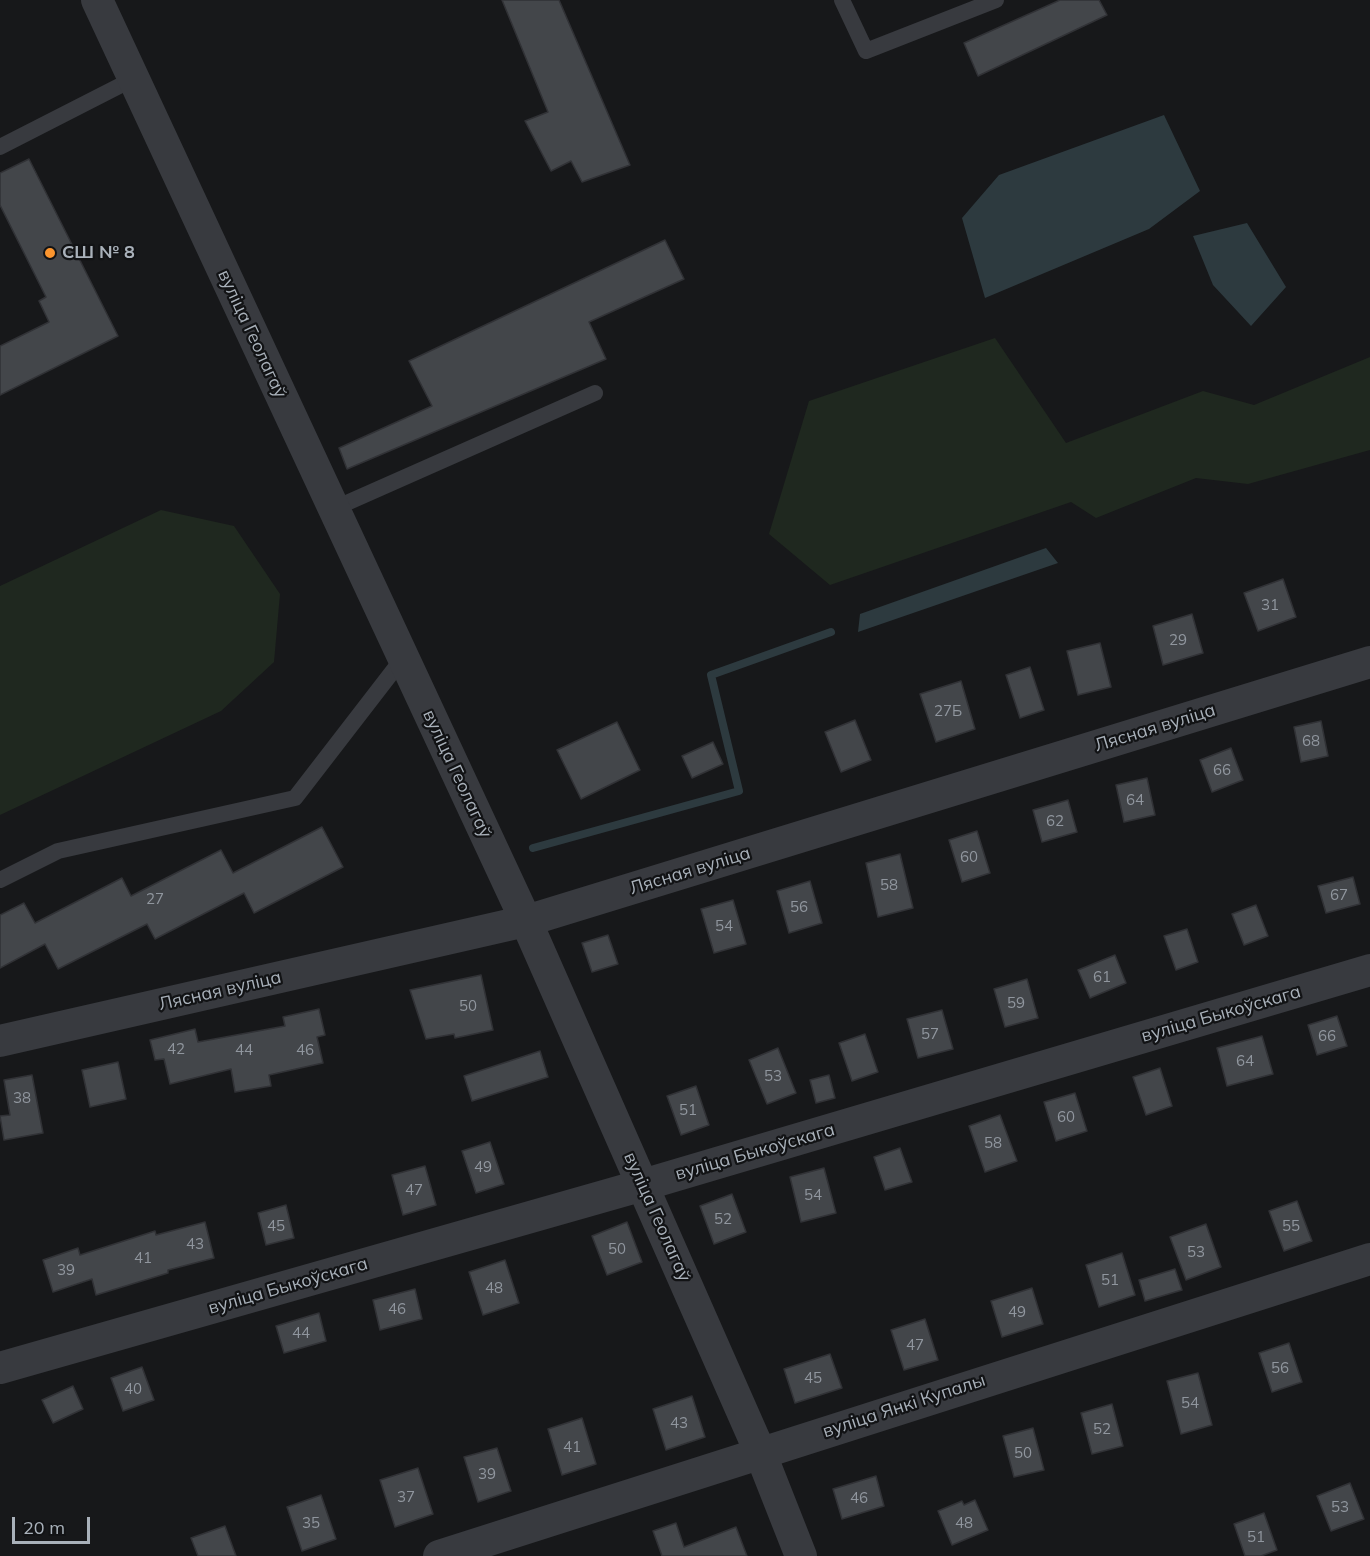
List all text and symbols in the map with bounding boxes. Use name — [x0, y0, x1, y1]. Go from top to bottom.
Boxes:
place label: СШ № 8 — [62, 242, 135, 264]
marker: СШ № 8 — [43, 246, 57, 260]
street label: вуліца Геолагаў — [213, 266, 291, 402]
house number: 31 — [1261, 596, 1279, 614]
house number: 29 — [1169, 631, 1187, 649]
street label: Лясная вуліца — [1092, 699, 1218, 757]
house number: 27Б — [934, 702, 962, 720]
street label: вуліца Геолагаў — [418, 706, 496, 842]
house number: 68 — [1302, 732, 1320, 750]
house number: 66 — [1213, 761, 1231, 779]
house number: 64 — [1126, 791, 1144, 809]
house number: 62 — [1046, 812, 1064, 830]
street label: Лясная вуліца — [627, 842, 753, 900]
house number: 60 — [960, 848, 978, 866]
house number: 58 — [880, 876, 898, 894]
house number: 67 — [1330, 886, 1348, 904]
house number: 27 — [146, 890, 164, 908]
house number: 56 — [790, 898, 808, 916]
house number: 54 — [715, 917, 733, 935]
street label: Лясная вуліца — [157, 966, 283, 1016]
house number: 61 — [1093, 968, 1111, 986]
street label: вуліца Быкоўскага — [1139, 981, 1303, 1047]
house number: 59 — [1007, 994, 1025, 1012]
house number: 50 — [459, 997, 477, 1015]
house number: 57 — [921, 1025, 939, 1043]
house number: 66 — [1318, 1027, 1336, 1045]
house number: 42 — [167, 1040, 185, 1058]
house number: 44 — [235, 1041, 253, 1059]
house number: 46 — [296, 1041, 314, 1059]
house number: 64 — [1236, 1052, 1254, 1070]
house number: 53 — [764, 1067, 782, 1085]
house number: 38 — [13, 1089, 31, 1107]
house number: 51 — [679, 1101, 697, 1119]
house number: 60 — [1057, 1108, 1075, 1126]
street label: вуліца Быкоўскага — [673, 1119, 837, 1185]
house number: 58 — [984, 1134, 1002, 1152]
street label: вуліца Геолагаў — [619, 1149, 695, 1285]
house number: 49 — [474, 1158, 492, 1176]
house number: 47 — [405, 1181, 423, 1199]
house number: 54 — [804, 1186, 822, 1204]
house number: 52 — [714, 1210, 732, 1228]
house number: 45 — [267, 1217, 285, 1235]
house number: 55 — [1282, 1217, 1300, 1235]
house number: 43 — [186, 1235, 204, 1253]
house number: 50 — [608, 1240, 626, 1258]
house number: 53 — [1187, 1243, 1205, 1261]
house number: 41 — [134, 1249, 152, 1267]
street label: вуліца Быкоўскага — [206, 1253, 370, 1319]
house number: 39 — [57, 1261, 75, 1279]
house number: 51 — [1101, 1271, 1119, 1289]
house number: 48 — [485, 1279, 503, 1297]
house number: 46 — [388, 1300, 406, 1318]
house number: 49 — [1008, 1303, 1026, 1321]
house number: 44 — [292, 1324, 310, 1342]
house number: 47 — [906, 1336, 924, 1354]
house number: 56 — [1271, 1359, 1289, 1377]
house number: 45 — [804, 1369, 822, 1387]
street label: вуліца Янкі Купалы — [820, 1370, 988, 1442]
house number: 40 — [124, 1380, 142, 1398]
house number: 54 — [1181, 1394, 1199, 1412]
house number: 43 — [670, 1414, 688, 1432]
house number: 52 — [1093, 1420, 1111, 1438]
house number: 41 — [563, 1438, 581, 1456]
house number: 50 — [1014, 1444, 1032, 1462]
house number: 39 — [478, 1465, 496, 1483]
house number: 37 — [397, 1488, 415, 1506]
house number: 46 — [850, 1489, 868, 1507]
house number: 53 — [1331, 1498, 1349, 1516]
scale bar — [15, 1505, 93, 1543]
house number: 35 — [302, 1514, 320, 1532]
house number: 48 — [955, 1514, 973, 1532]
text: 20 m — [23, 1516, 65, 1539]
house number: 51 — [1247, 1528, 1265, 1546]

